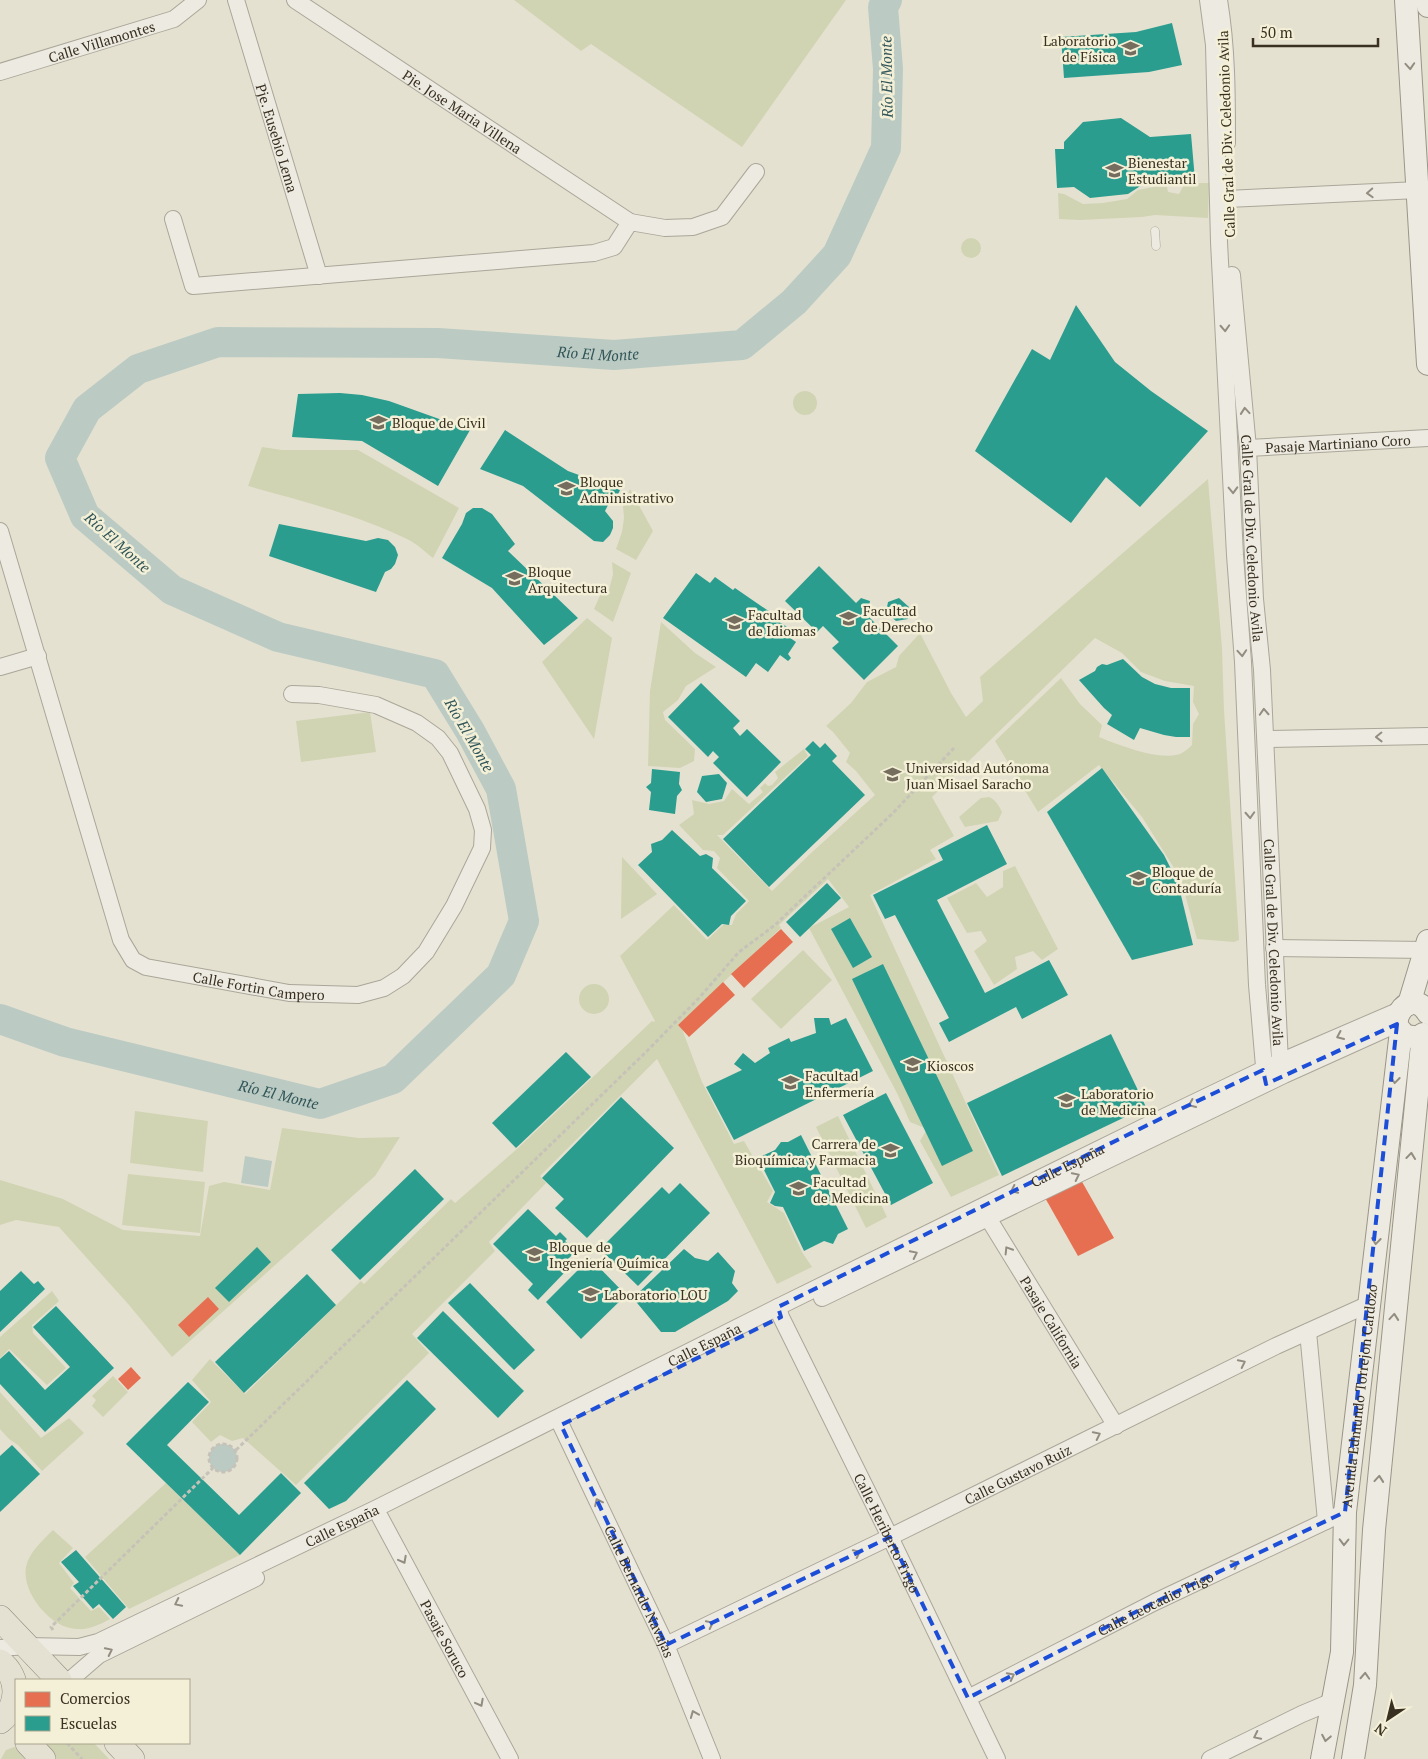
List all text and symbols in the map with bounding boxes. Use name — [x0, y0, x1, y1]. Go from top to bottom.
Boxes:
scale bar — [1253, 15, 1378, 47]
street label: Calle Villamontes — [46, 16, 157, 66]
text: 50 m — [1260, 22, 1293, 42]
street label: Calle Gral de Div. Celedonio Avila — [1213, 30, 1239, 238]
place label: Laboratorio de Física — [1043, 31, 1116, 66]
water label: Río El Monte — [875, 36, 897, 119]
school or university icon: Laboratorio de Física — [1120, 38, 1140, 58]
one-way arrow — [1405, 62, 1416, 70]
street label: Pje. Jose Maria Villena — [399, 65, 526, 157]
street label: Pje. Eusebio Lema — [252, 81, 303, 194]
place label: Bienestar Estudiantil — [1128, 153, 1196, 188]
school or university icon: Bienestar Estudiantil — [1104, 160, 1124, 180]
one-way arrow — [1365, 187, 1373, 198]
one-way arrow — [1219, 324, 1230, 332]
water label: Río El Monte — [555, 341, 640, 365]
one-way arrow — [1239, 406, 1250, 414]
school or university icon: Bloque de Civil — [368, 412, 388, 432]
place label: Bloque de Civil — [392, 413, 486, 432]
street label: Pasaje Martiniano Coro — [1265, 429, 1411, 457]
street label: Calle Gral de Div. Celedonio Avila — [1237, 434, 1269, 643]
place label: Bloque Administrativo — [580, 472, 674, 507]
school or university icon: Bloque Administrativo — [556, 479, 576, 499]
one-way arrow — [1227, 487, 1238, 495]
water label: Río El Monte — [80, 507, 155, 577]
place label: Bloque Arquitectura — [528, 562, 607, 597]
school or university icon: Bloque Arquitectura — [504, 569, 524, 589]
place label: Facultad de Derecho — [863, 601, 933, 636]
place label: Facultad de Idiomas — [748, 605, 816, 640]
school or university icon: Facultad de Derecho — [839, 608, 859, 628]
school or university icon: Facultad de Idiomas — [724, 612, 744, 632]
one-way arrow — [1237, 649, 1248, 657]
water label: Río El Monte — [440, 694, 499, 776]
one-way arrow — [1259, 708, 1270, 716]
one-way arrow — [1375, 732, 1383, 742]
place label: Universidad Autónoma Juan Misael Saracho — [906, 758, 1049, 793]
school or university icon: Universidad Autónoma Juan Misael Saracho — [882, 765, 902, 785]
one-way arrow — [1244, 811, 1255, 819]
street label: Calle Gral de Div. Celedonio Avila — [1260, 838, 1289, 1047]
place label: Bloque de Contaduría — [1152, 862, 1221, 897]
school or university icon: Bloque de Contaduría — [1128, 869, 1148, 889]
street label: Calle Fortin Campero — [191, 966, 325, 1004]
one-way arrow — [1336, 1030, 1345, 1041]
school or university icon: Kioscos — [903, 1055, 923, 1075]
place label: Kioscos — [927, 1056, 974, 1075]
place label: Facultad Enfermería — [805, 1066, 874, 1101]
school or university icon: Facultad Enfermería — [781, 1073, 801, 1093]
water label: Río El Monte — [236, 1074, 321, 1113]
one-way arrow — [1390, 1076, 1401, 1084]
place label: Laboratorio de Medicina — [1081, 1084, 1157, 1119]
school or university icon: Laboratorio de Medicina — [1057, 1091, 1077, 1111]
one-way arrow — [1188, 1097, 1197, 1108]
place label: Carrera de Bioquímica y Farmacia — [735, 1134, 876, 1169]
street label: Calle España — [1027, 1139, 1107, 1191]
school or university icon: Carrera de Bioquímica y Farmacia — [880, 1141, 900, 1161]
one-way arrow — [1405, 1152, 1416, 1160]
place label: Facultad de Medicina — [813, 1172, 889, 1207]
one-way arrow — [1071, 1172, 1080, 1182]
school or university icon: Facultad de Medicina — [789, 1179, 809, 1199]
one-way arrow — [1011, 1184, 1020, 1194]
place label: Bloque de Ingeniería Química — [549, 1237, 669, 1272]
one-way arrow — [1371, 1237, 1382, 1245]
school or university icon: Bloque de Ingeniería Química — [525, 1244, 545, 1264]
one-way arrow — [1004, 1247, 1014, 1256]
one-way arrow — [909, 1250, 918, 1260]
street label: Pasaje California — [1016, 1272, 1088, 1372]
street label: Avenida Edmundo Torrejon Cardozo — [1336, 1283, 1381, 1508]
school or university icon: Laboratorio LOU — [580, 1284, 600, 1304]
place label: Laboratorio LOU — [604, 1285, 708, 1304]
one-way arrow — [1388, 1313, 1399, 1321]
street label: Calle España — [664, 1318, 744, 1370]
one-way arrow — [1237, 1359, 1246, 1369]
one-way arrow — [1092, 1431, 1101, 1442]
street label: Calle Gustavo Ruiz — [961, 1439, 1074, 1508]
street label: Calle Heriberto Trigo — [850, 1470, 925, 1596]
one-way arrow — [1373, 1475, 1384, 1483]
one-way arrow — [593, 1498, 604, 1507]
street label: Calle España — [302, 1499, 382, 1551]
street label: Calle Bernardo Navajas — [601, 1522, 679, 1660]
one-way arrow — [1339, 1538, 1349, 1546]
one-way arrow — [852, 1549, 861, 1560]
one-way arrow — [397, 1554, 407, 1563]
one-way arrow — [1230, 1560, 1239, 1570]
street label: Calle Leocadio Trigo — [1094, 1566, 1217, 1640]
street label: Pasaje Soruco — [417, 1596, 474, 1681]
one-way arrow — [174, 1597, 183, 1607]
one-way arrow — [705, 1620, 714, 1630]
one-way arrow — [103, 1647, 112, 1657]
one-way arrow — [1006, 1672, 1015, 1682]
one-way arrow — [1360, 1672, 1371, 1680]
legend — [15, 1679, 190, 1744]
text: Comercios — [60, 1688, 130, 1708]
north arrow — [1363, 1694, 1413, 1744]
one-way arrow — [474, 1698, 484, 1707]
one-way arrow — [690, 1710, 700, 1719]
text: Escuelas — [60, 1713, 117, 1733]
text: N — [1370, 1719, 1390, 1741]
one-way arrow — [1253, 1730, 1262, 1740]
one-way arrow — [1322, 1733, 1332, 1742]

